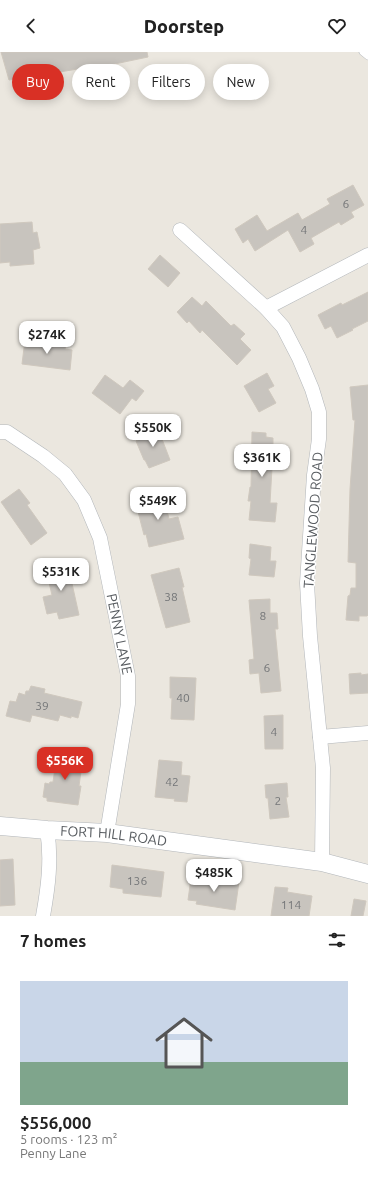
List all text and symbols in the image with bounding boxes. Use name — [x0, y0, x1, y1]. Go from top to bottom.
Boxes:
icon: back — [20, 15, 42, 37]
icon: heart — [326, 15, 348, 37]
text: Doorstep — [144, 16, 224, 36]
chip: Buy — [12, 64, 64, 100]
chip: Rent — [72, 64, 130, 100]
chip: Filters — [138, 64, 205, 100]
chip: New — [213, 64, 269, 100]
house number: 6 — [343, 197, 350, 210]
house number: 4 — [301, 223, 308, 236]
pin: $274K — [19, 321, 75, 355]
text: $274K — [28, 327, 66, 341]
pin: $550K — [125, 414, 181, 448]
text: $550K — [134, 420, 172, 434]
pin: $361K — [234, 444, 290, 478]
text: $361K — [243, 450, 281, 464]
street label: TANGLEWOOD ROAD — [300, 451, 326, 589]
pin: $549K — [130, 487, 186, 521]
text: $549K — [139, 493, 177, 507]
pin: $531K — [33, 558, 89, 592]
text: $531K — [42, 564, 80, 578]
house number: 38 — [164, 590, 178, 603]
street label: PENNY LANE — [103, 592, 135, 676]
house number: 8 — [260, 609, 267, 622]
house number: 6 — [264, 661, 271, 674]
house number: 40 — [176, 691, 190, 704]
house number: 39 — [35, 699, 49, 712]
house number: 4 — [271, 725, 278, 738]
pin: $556K — [37, 747, 93, 781]
text: $556K — [46, 753, 84, 767]
house number: 42 — [165, 775, 179, 788]
house number: 2 — [275, 794, 281, 807]
street label: FORT HILL ROAD — [60, 823, 168, 849]
pin: $485K — [186, 859, 242, 893]
text: $485K — [195, 865, 233, 879]
house number: 136 — [127, 874, 147, 887]
house number: 114 — [281, 898, 301, 911]
icon: filters — [326, 929, 348, 951]
text: 7 homes — [20, 931, 86, 950]
icon: home — [148, 1007, 220, 1079]
text: $556,000 — [20, 1113, 91, 1132]
text: 5 rooms · 123 m² — [20, 1132, 117, 1146]
text: Penny Lane — [20, 1146, 87, 1160]

